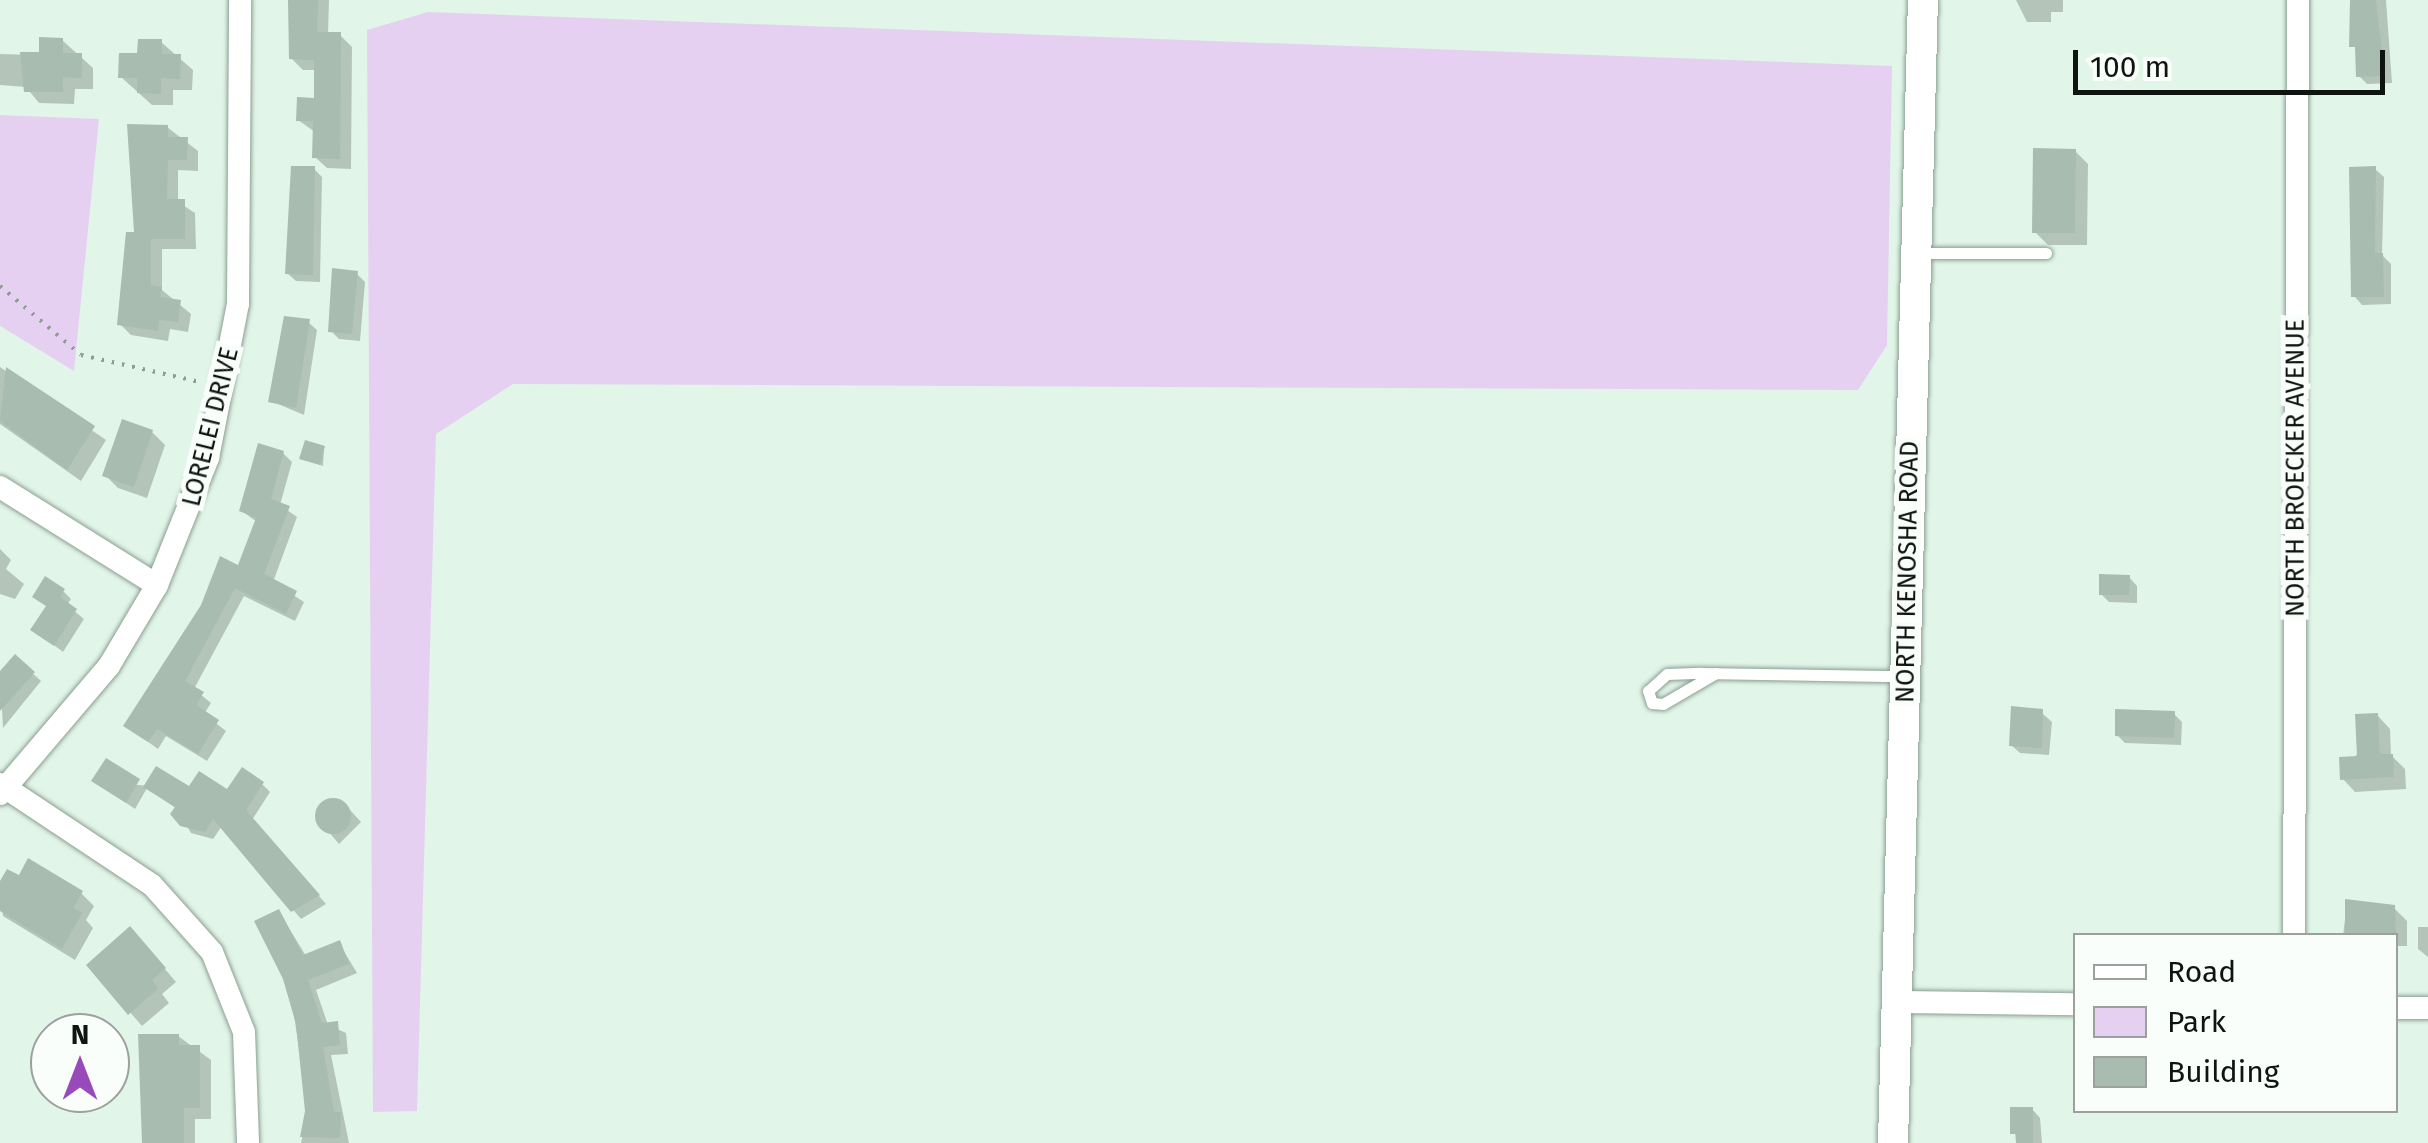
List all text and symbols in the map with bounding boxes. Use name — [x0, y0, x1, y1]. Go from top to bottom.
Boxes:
scale bar — [2078, 30, 2390, 92]
text: 100 m — [2090, 49, 2170, 85]
street label: NORTH BROECKER AVENUE — [2281, 319, 2311, 617]
street label: LORELEI DRIVE — [177, 344, 245, 510]
street label: NORTH KENOSHA ROAD — [1891, 441, 1925, 703]
legend — [2073, 933, 2398, 1113]
text: Road — [2167, 954, 2236, 990]
text: Park — [2167, 1004, 2226, 1040]
north arrow — [30, 1013, 130, 1113]
text: N — [71, 1018, 89, 1051]
text: Building — [2167, 1054, 2279, 1090]

